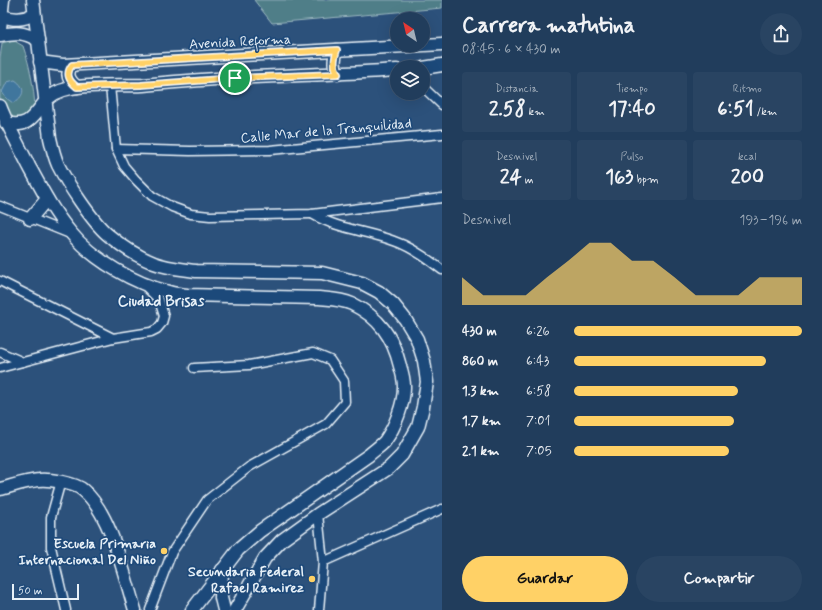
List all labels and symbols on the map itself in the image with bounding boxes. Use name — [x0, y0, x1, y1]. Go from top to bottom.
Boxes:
north arrow — [390, 12, 430, 52]
street label: Avenida Reforma — [189, 30, 292, 56]
pin — [218, 61, 252, 95]
street label: Calle Mar de la Tranquilidad — [240, 115, 412, 147]
district label: Ciudad Brisas — [118, 292, 205, 312]
place label: Escuela Primaria Internacional Del Niño — [18, 535, 156, 569]
marker: Escuela Primaria Internacional Del Niño — [159, 546, 169, 556]
place label: Secundaria Federal Rafael Ramirez — [188, 563, 304, 597]
marker: Secundaria Federal Rafael Ramirez — [307, 574, 317, 584]
scale bar — [12, 582, 79, 601]

